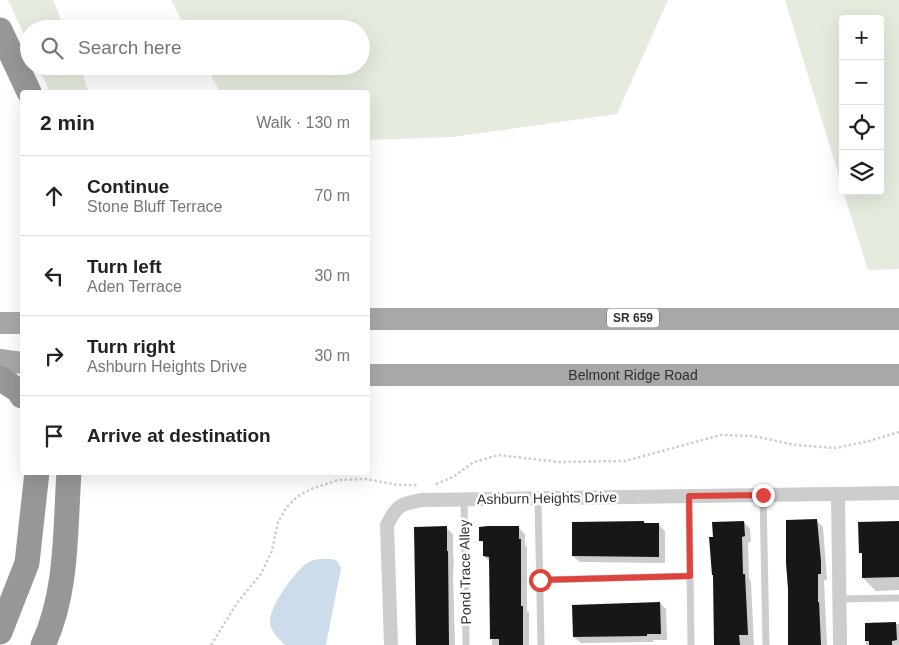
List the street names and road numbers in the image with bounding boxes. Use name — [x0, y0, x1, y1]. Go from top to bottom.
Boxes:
road number: SR 659 — [607, 308, 659, 328]
street label: Belmont Ridge Road — [568, 367, 698, 383]
street label: Ashburn Heights Drive — [477, 489, 617, 507]
street label: Pond Trace Alley — [456, 519, 474, 625]

